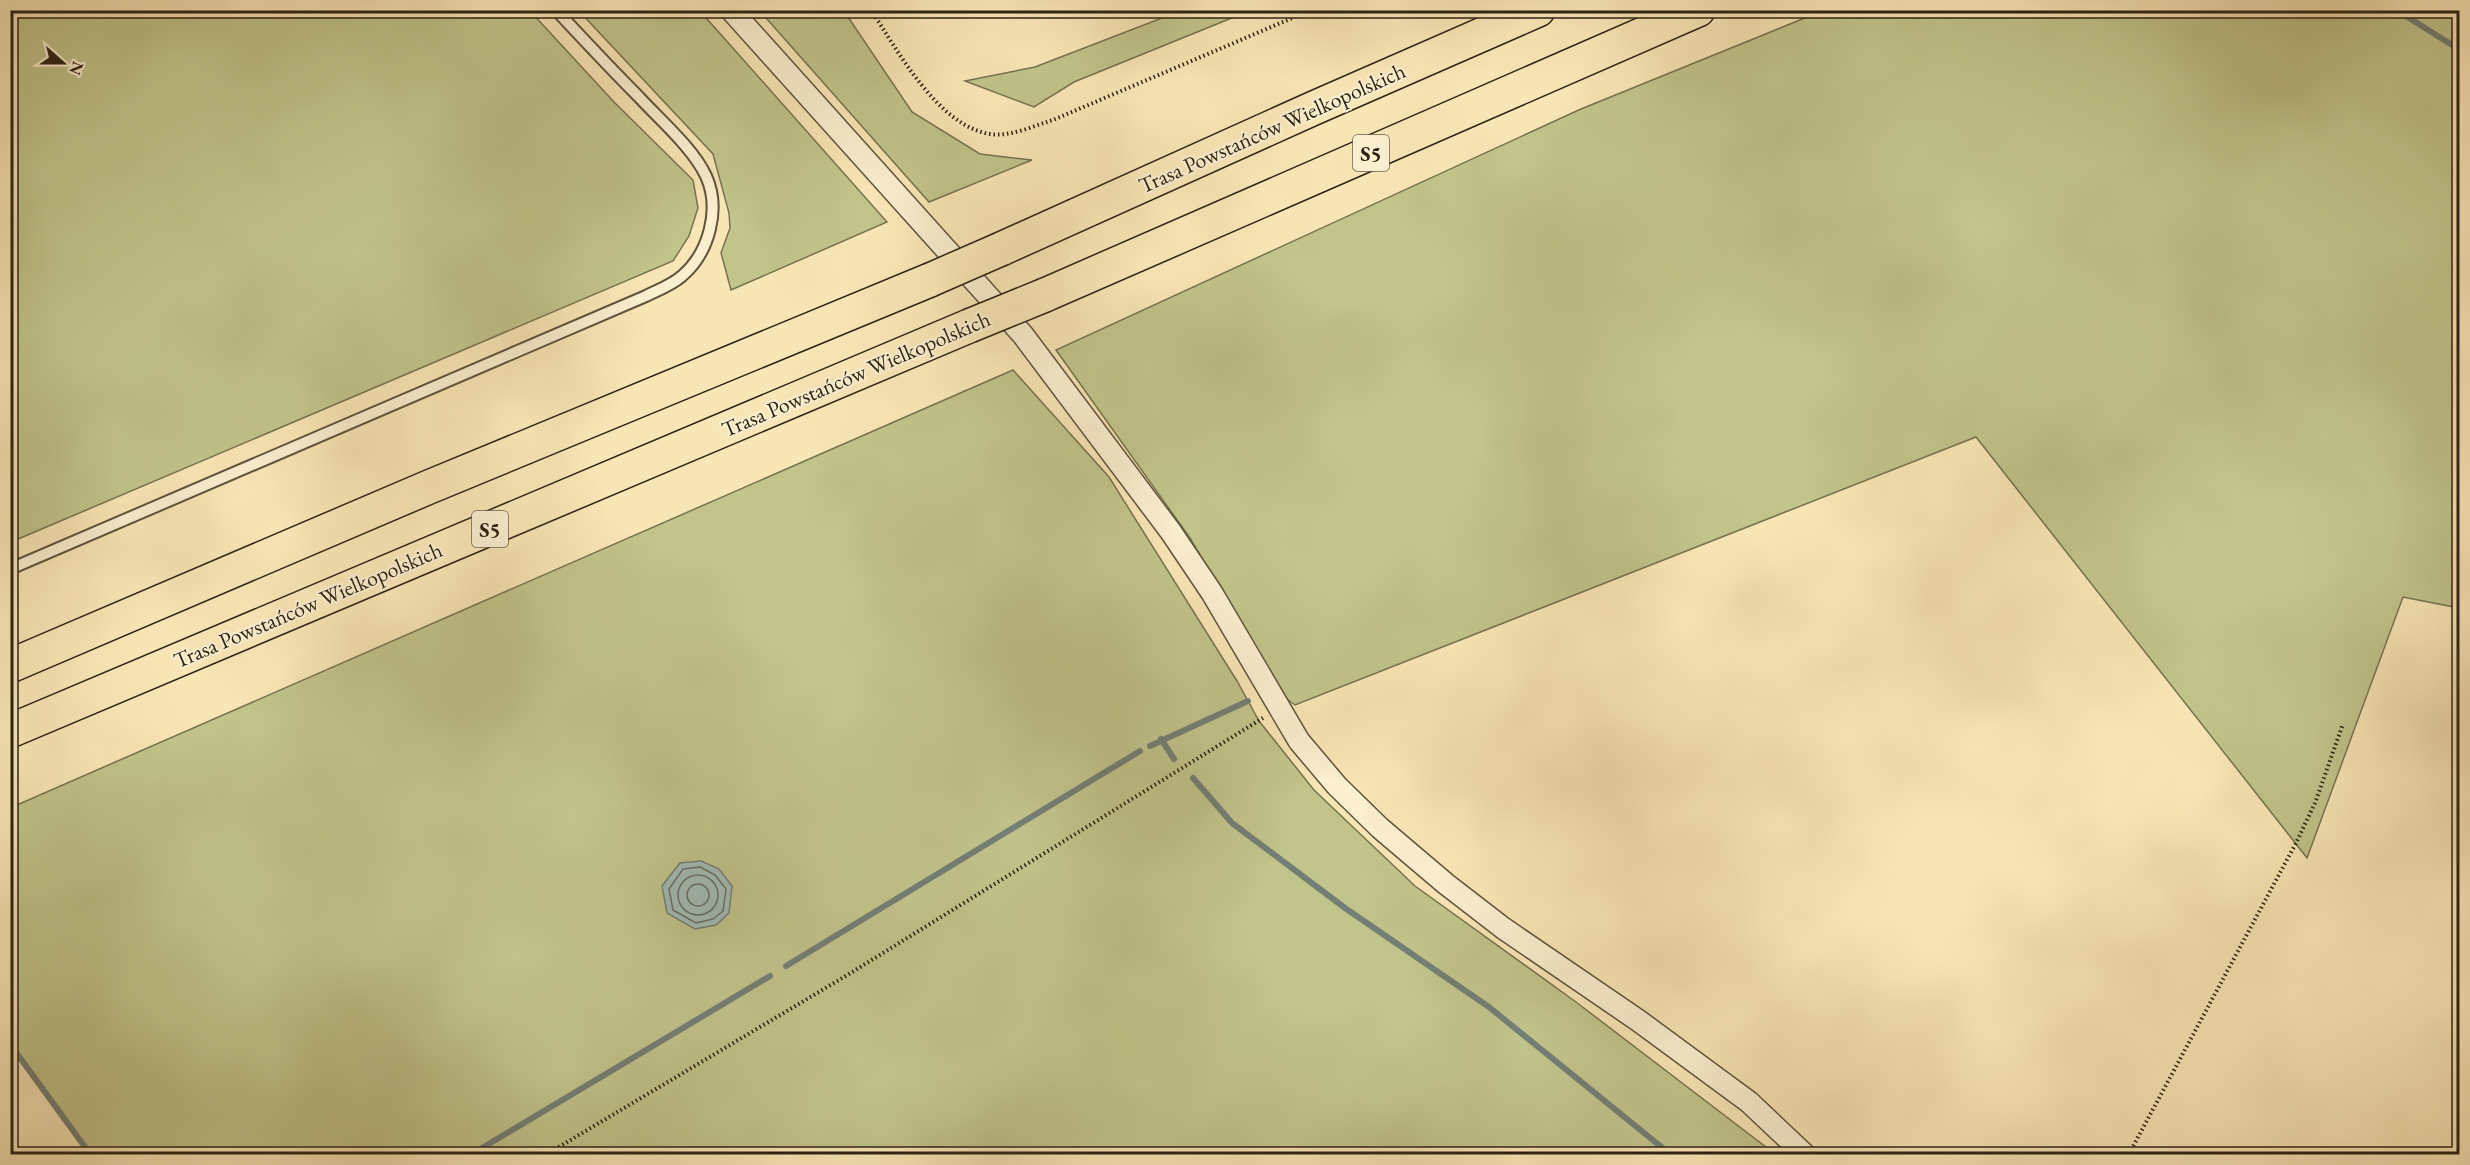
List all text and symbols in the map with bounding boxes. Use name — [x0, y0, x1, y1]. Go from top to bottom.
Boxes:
north arrow — [33, 33, 93, 93]
street label: Trasa Powstańców Wielkopolskich — [1134, 56, 1410, 200]
text: N — [64, 58, 89, 78]
road number: S5 — [1353, 135, 1389, 171]
street label: Trasa Powstańców Wielkopolskich — [717, 304, 995, 444]
road number: S5 — [472, 511, 508, 547]
street label: Trasa Powstańców Wielkopolskich — [169, 535, 447, 675]

